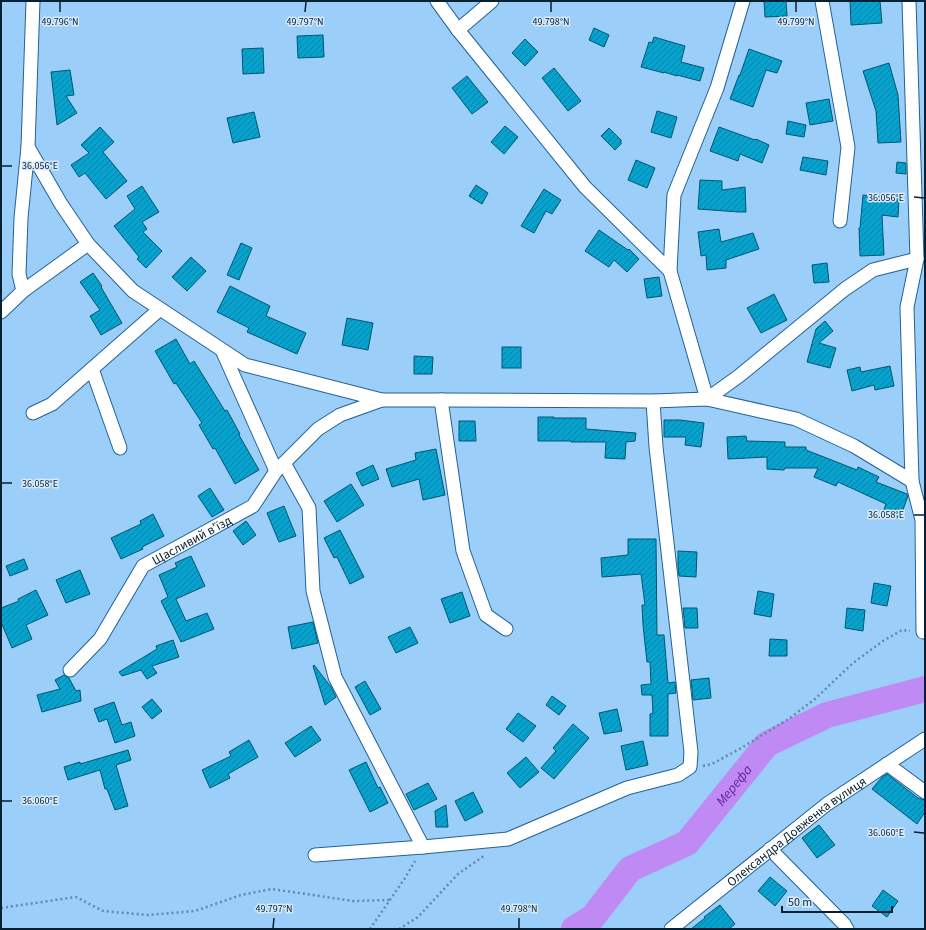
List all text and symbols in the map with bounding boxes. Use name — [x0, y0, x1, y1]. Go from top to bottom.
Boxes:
text: 49.796°N — [41, 15, 79, 29]
text: 49.797°N — [286, 15, 324, 29]
text: 49.798°N — [532, 15, 570, 29]
text: 49.799°N — [777, 15, 815, 29]
text: 36.056°E — [22, 159, 58, 173]
text: 36.056°E — [868, 191, 904, 205]
text: 36.058°E — [22, 477, 58, 491]
text: 36.058°E — [868, 508, 904, 522]
street label: Щасливий в'їзд — [149, 511, 235, 570]
water label: Мерефа — [712, 760, 758, 811]
street label: Олександра Довженка вулиця — [723, 772, 870, 891]
text: 36.060°E — [22, 794, 58, 808]
text: 36.060°E — [868, 826, 904, 840]
scale bar — [782, 888, 892, 914]
text: 50 m — [788, 894, 812, 911]
text: 49.797°N — [255, 902, 293, 916]
text: 49.798°N — [500, 902, 538, 916]

